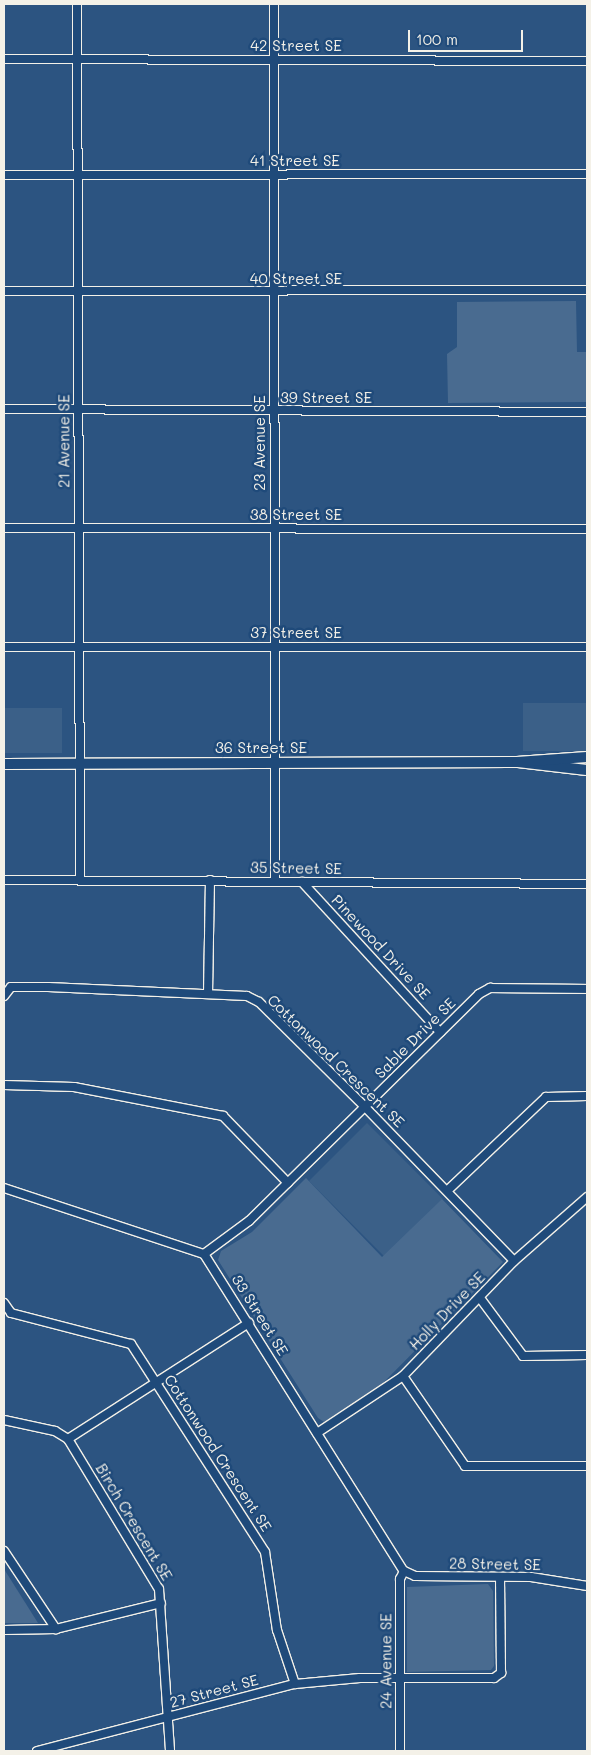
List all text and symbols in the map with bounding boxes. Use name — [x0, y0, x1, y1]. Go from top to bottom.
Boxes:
scale bar — [411, 20, 526, 52]
text: 100 m — [416, 29, 458, 49]
street label: 42 Street SE — [250, 37, 342, 55]
street label: 41 Street SE — [250, 152, 340, 170]
street label: 40 Street SE — [250, 270, 342, 288]
street label: 39 Street SE — [280, 389, 372, 407]
street label: 21 Avenue SE — [55, 394, 73, 488]
street label: 23 Avenue SE — [251, 395, 269, 491]
street label: 38 Street SE — [250, 506, 342, 524]
street label: 37 Street SE — [250, 624, 342, 642]
street label: 36 Street SE — [215, 739, 307, 757]
street label: 35 Street SE — [250, 858, 342, 878]
street label: Pinewood Drive SE — [328, 891, 434, 1003]
street label: Cottonwood Crescent SE — [264, 991, 408, 1131]
street label: Sable Drive SE — [371, 994, 459, 1082]
street label: Holly Drive SE — [405, 1268, 489, 1354]
street label: 33 Street SE — [228, 1271, 292, 1359]
street label: Cottonwood Crescent SE — [161, 1371, 275, 1535]
street label: Birch Crescent SE — [92, 1460, 176, 1584]
street label: 28 Street SE — [449, 1554, 541, 1574]
street label: 24 Avenue SE — [377, 1613, 395, 1709]
street label: 27 Street SE — [168, 1671, 260, 1711]

